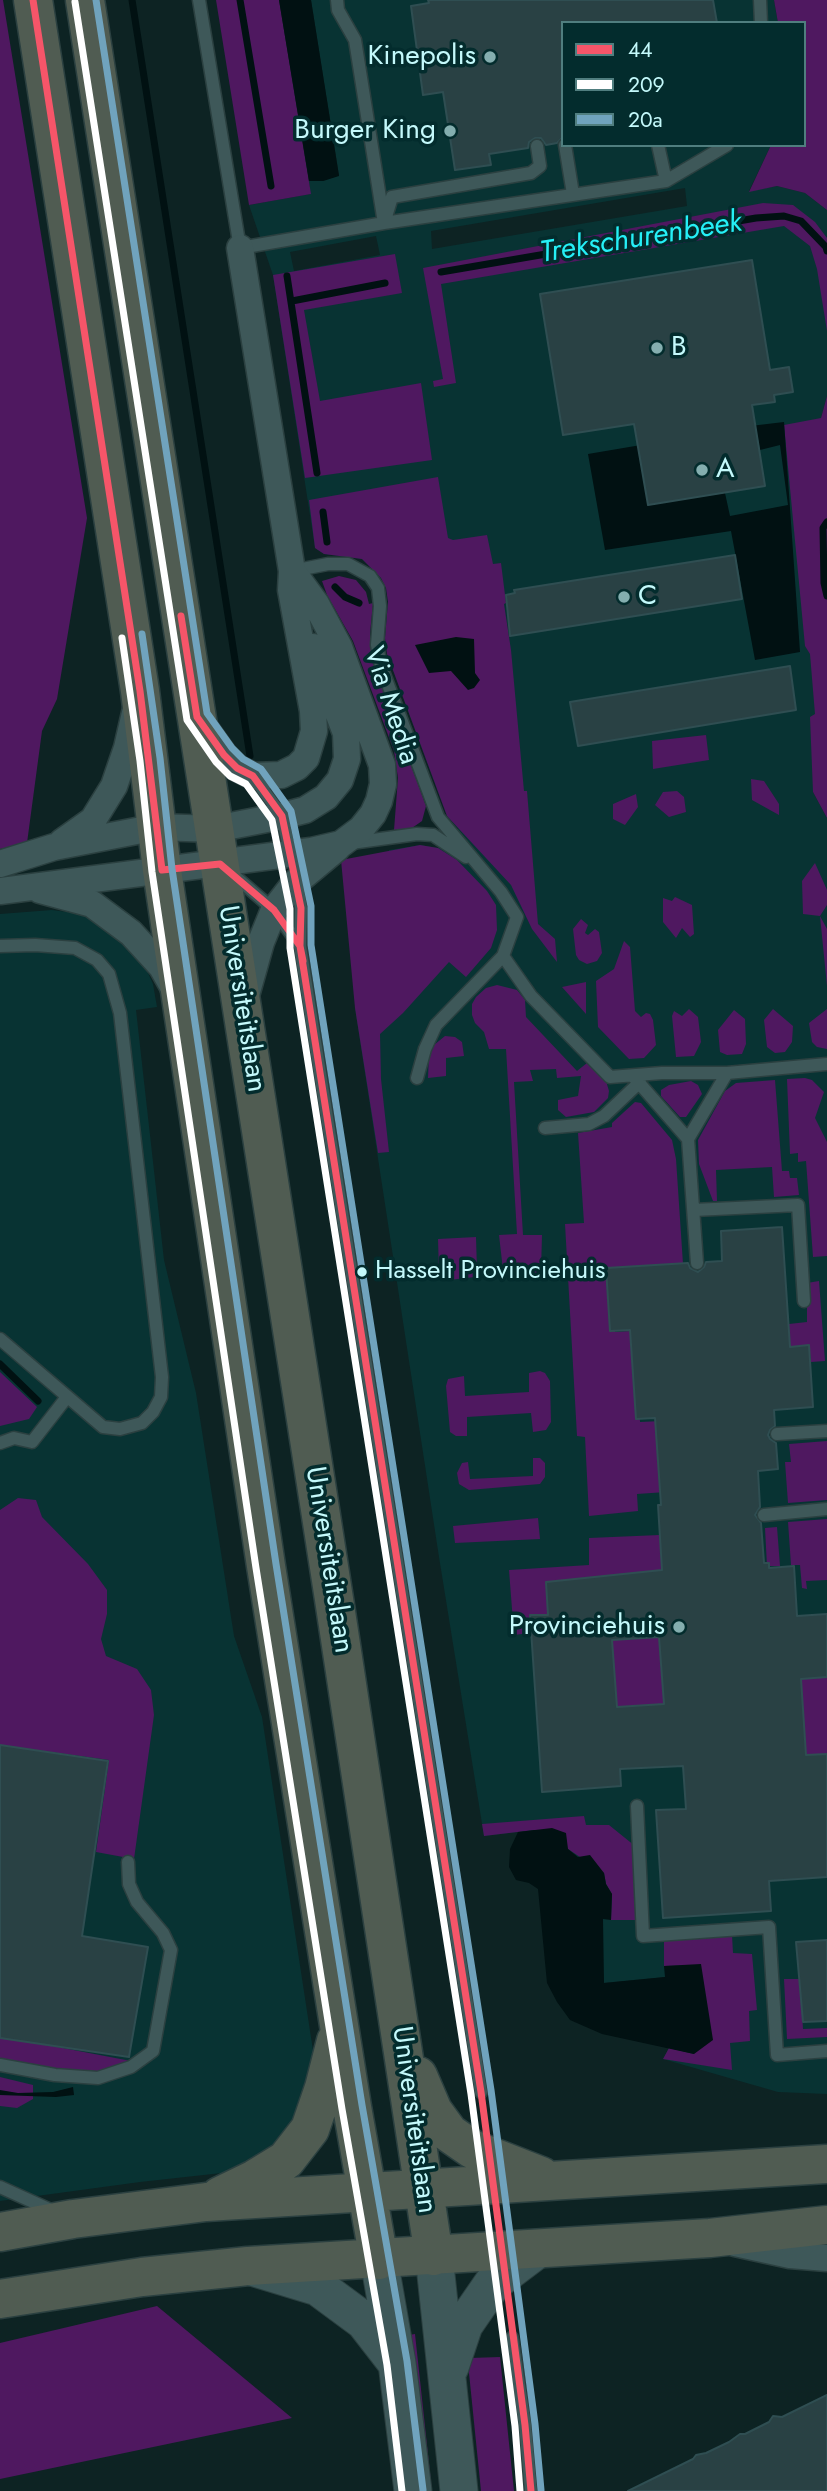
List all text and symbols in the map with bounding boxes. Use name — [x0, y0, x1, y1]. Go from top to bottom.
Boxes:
legend — [561, 21, 806, 147]
text: 44 — [628, 35, 653, 65]
place label: Kinepolis — [368, 40, 476, 74]
marker: Kinepolis — [482, 49, 498, 65]
text: 209 — [628, 70, 665, 100]
text: 20a — [628, 105, 663, 135]
place label: Burger King — [294, 114, 436, 148]
marker: Burger King — [442, 123, 458, 139]
water label: Trekschurenbeek — [537, 205, 745, 273]
place label: B — [671, 331, 687, 365]
marker: B — [649, 340, 665, 356]
place label: A — [716, 453, 734, 487]
marker: A — [694, 462, 710, 478]
place label: C — [638, 580, 657, 614]
marker: C — [616, 589, 632, 605]
street label: Via Media — [355, 643, 425, 769]
street label: Universiteitslaan — [210, 903, 272, 1095]
place label: Hasselt Provinciehuis — [375, 1256, 605, 1288]
marker: Hasselt Provinciehuis — [355, 1265, 369, 1279]
street label: Universiteitslaan — [297, 1464, 359, 1656]
place label: Provinciehuis — [509, 1610, 665, 1644]
marker: Provinciehuis — [671, 1619, 687, 1635]
street label: Universiteitslaan — [383, 2024, 443, 2216]

